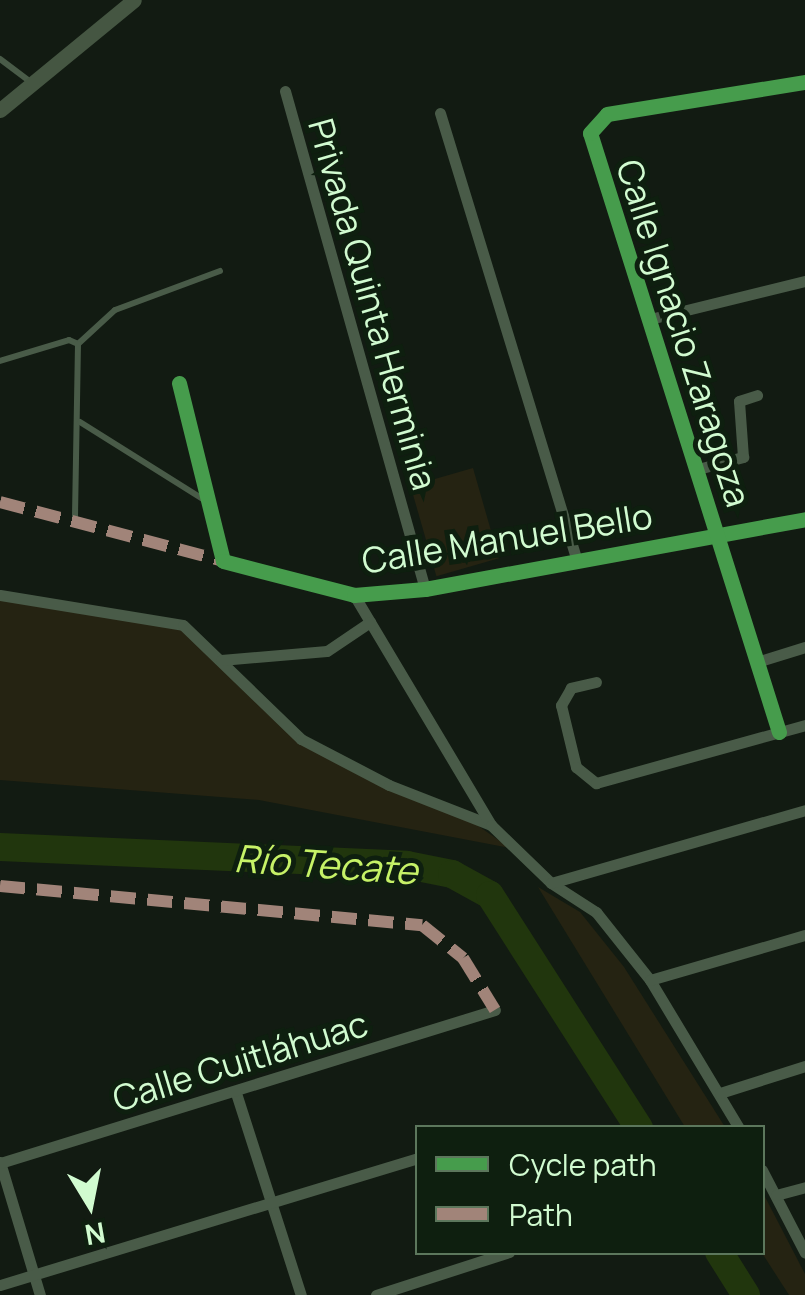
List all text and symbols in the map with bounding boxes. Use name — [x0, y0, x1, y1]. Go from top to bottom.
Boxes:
street label: Privada Quinta Herminia — [300, 114, 446, 494]
street label: Calle Ignacio Zaragoza — [608, 154, 760, 512]
street label: Calle Manuel Bello — [359, 494, 655, 582]
water label: Río Tecate — [233, 835, 419, 893]
street label: Calle Cuitláhuac — [107, 1002, 373, 1120]
legend — [415, 1125, 765, 1255]
text: Cycle path — [509, 1144, 657, 1185]
north arrow — [40, 1155, 140, 1255]
text: Path — [509, 1194, 573, 1235]
text: N — [82, 1214, 108, 1255]

